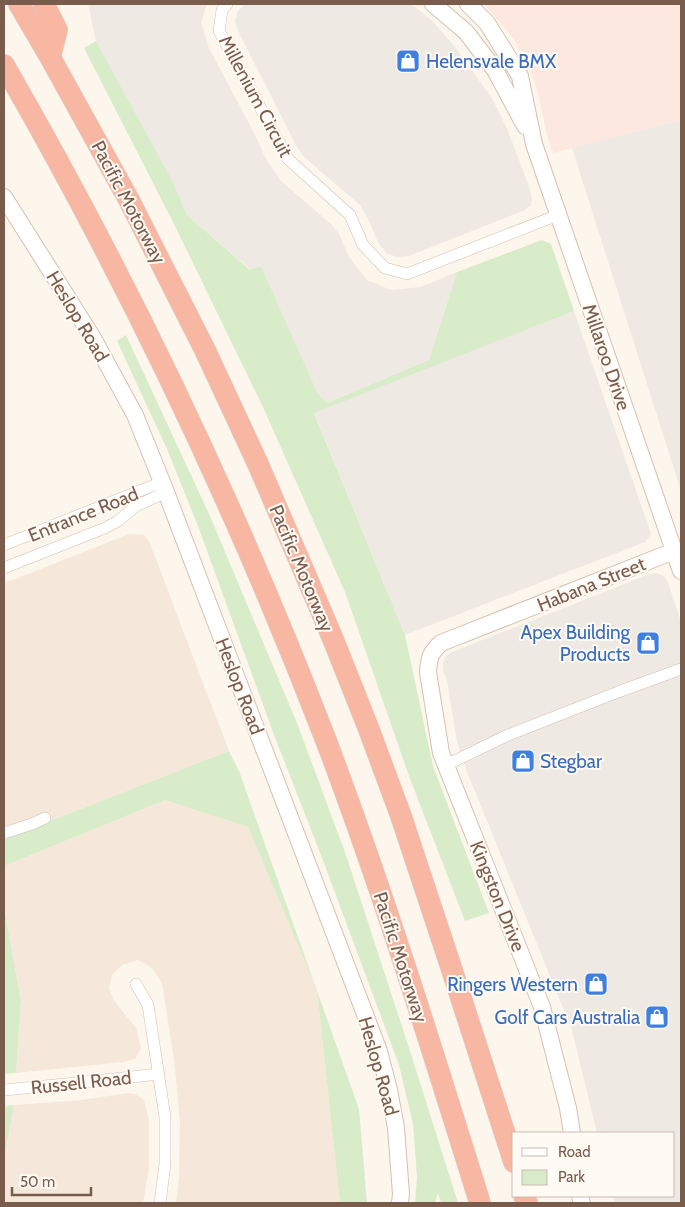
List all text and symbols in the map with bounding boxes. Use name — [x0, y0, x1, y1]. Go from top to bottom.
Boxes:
street label: Millenium Circuit — [214, 31, 298, 162]
shop icon: Helensvale BMX — [395, 48, 421, 74]
place label: Helensvale BMX — [426, 50, 557, 73]
street label: Pacific Motorway — [86, 137, 171, 268]
street label: Heslop Road — [42, 267, 114, 366]
street label: Millaroo Drive — [578, 301, 636, 414]
street label: Entrance Road — [25, 482, 142, 547]
street label: Pacific Motorway — [264, 501, 339, 636]
street label: Habana Street — [534, 552, 649, 617]
place label: Apex Building Products — [521, 621, 631, 666]
shop icon: Apex Building Products — [635, 630, 661, 656]
street label: Heslop Road — [211, 635, 268, 738]
shop icon: Stegbar — [510, 748, 536, 774]
place label: Stegbar — [540, 750, 602, 773]
street label: Kingston Drive — [465, 837, 530, 955]
street label: Pacific Motorway — [369, 889, 433, 1026]
shop icon: Ringers Western — [583, 971, 609, 997]
place label: Ringers Western — [447, 973, 578, 996]
shop icon: Golf Cars Australia — [644, 1004, 670, 1030]
place label: Golf Cars Australia — [495, 1006, 640, 1029]
street label: Heslop Road — [353, 1014, 404, 1118]
street label: Russell Road — [30, 1066, 133, 1099]
legend — [512, 1132, 675, 1197]
text: Road — [558, 1143, 591, 1161]
scale bar — [12, 1164, 91, 1196]
text: Park — [558, 1168, 585, 1186]
text: 50 m — [20, 1173, 55, 1191]

